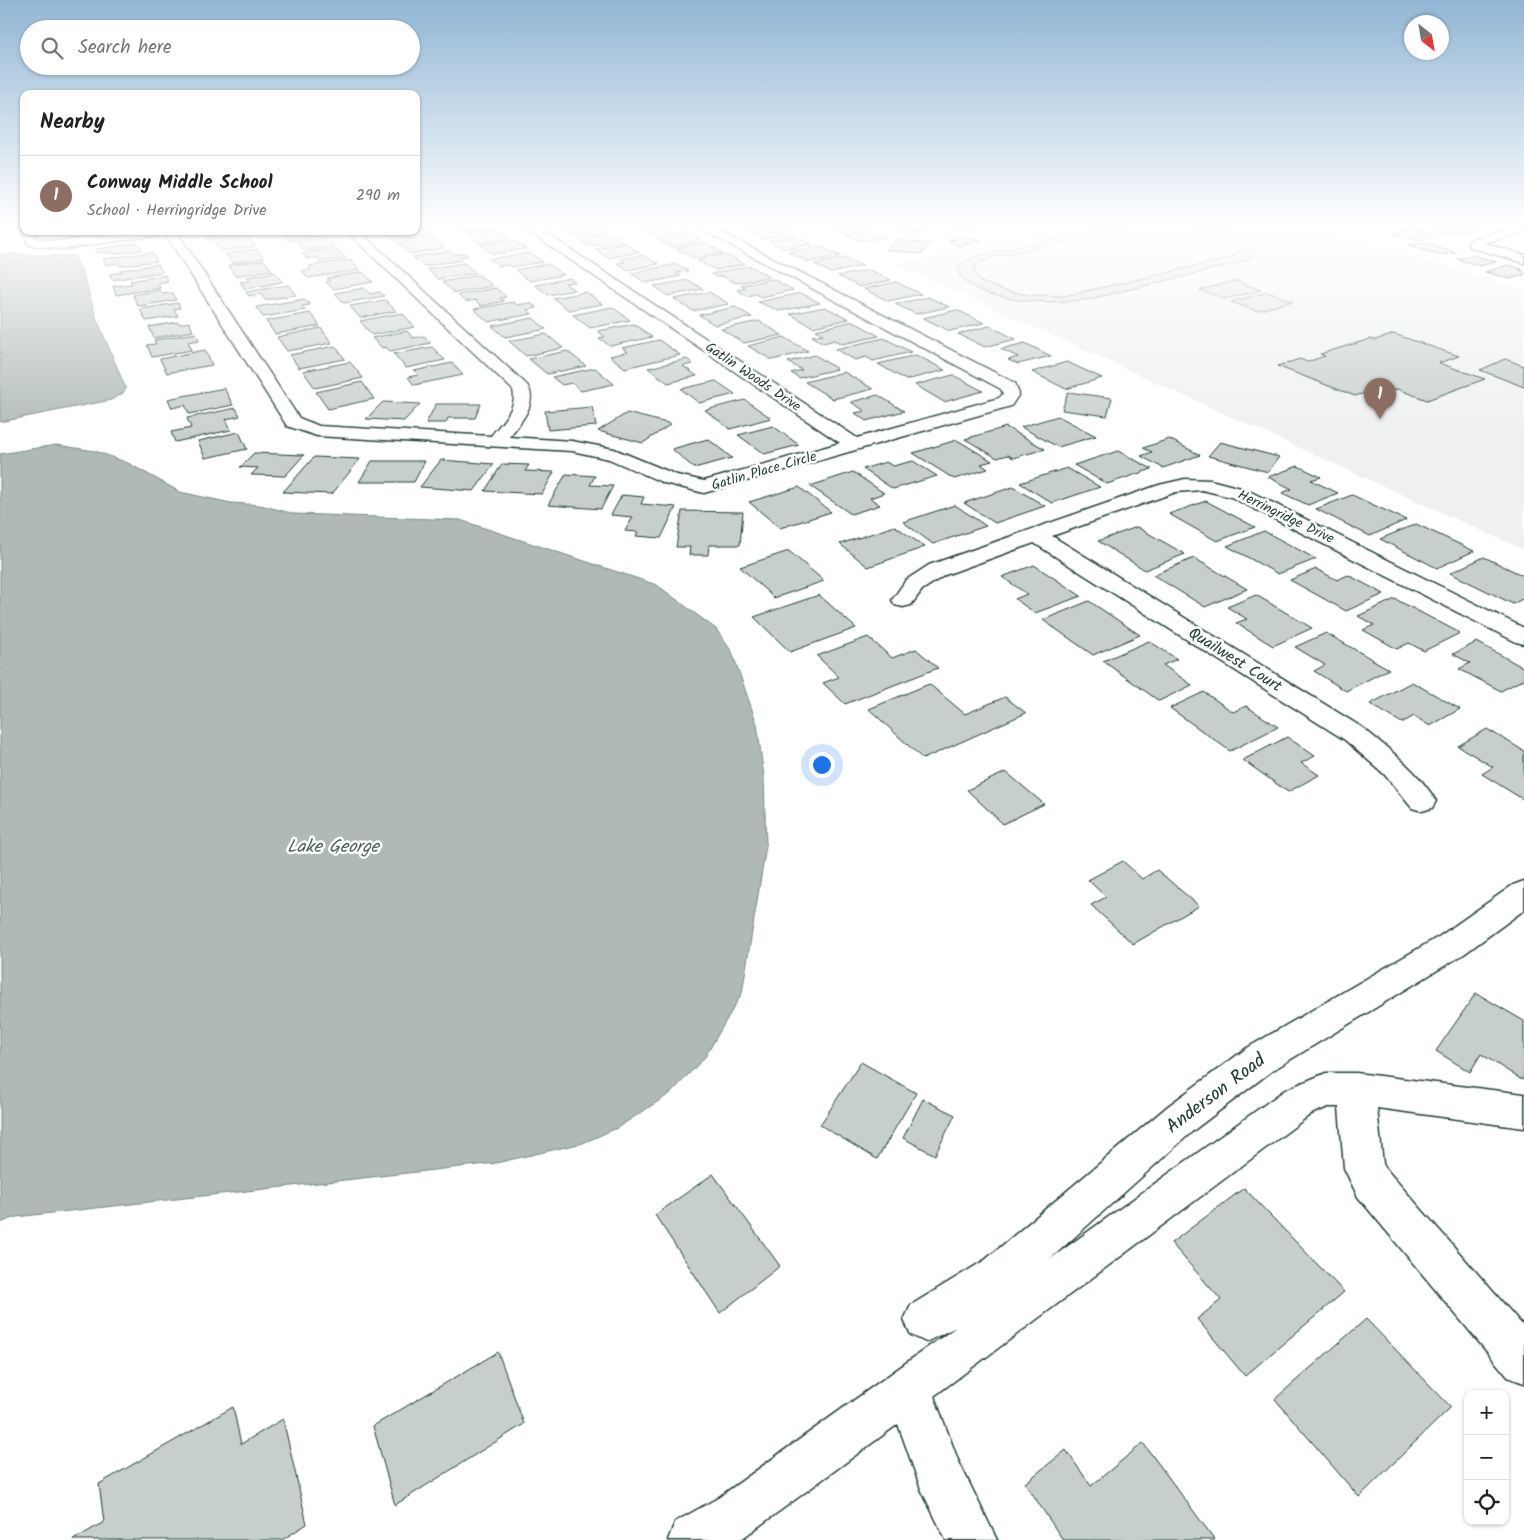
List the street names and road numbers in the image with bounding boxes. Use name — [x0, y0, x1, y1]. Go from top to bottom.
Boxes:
street label: Gatlin Woods Drive — [701, 337, 806, 418]
street label: Gatlin Place Circle — [709, 445, 820, 497]
street label: Herringridge Drive — [1234, 484, 1339, 550]
street label: Quailwest Court — [1183, 621, 1288, 699]
street label: Anderson Road — [1160, 1046, 1273, 1142]

